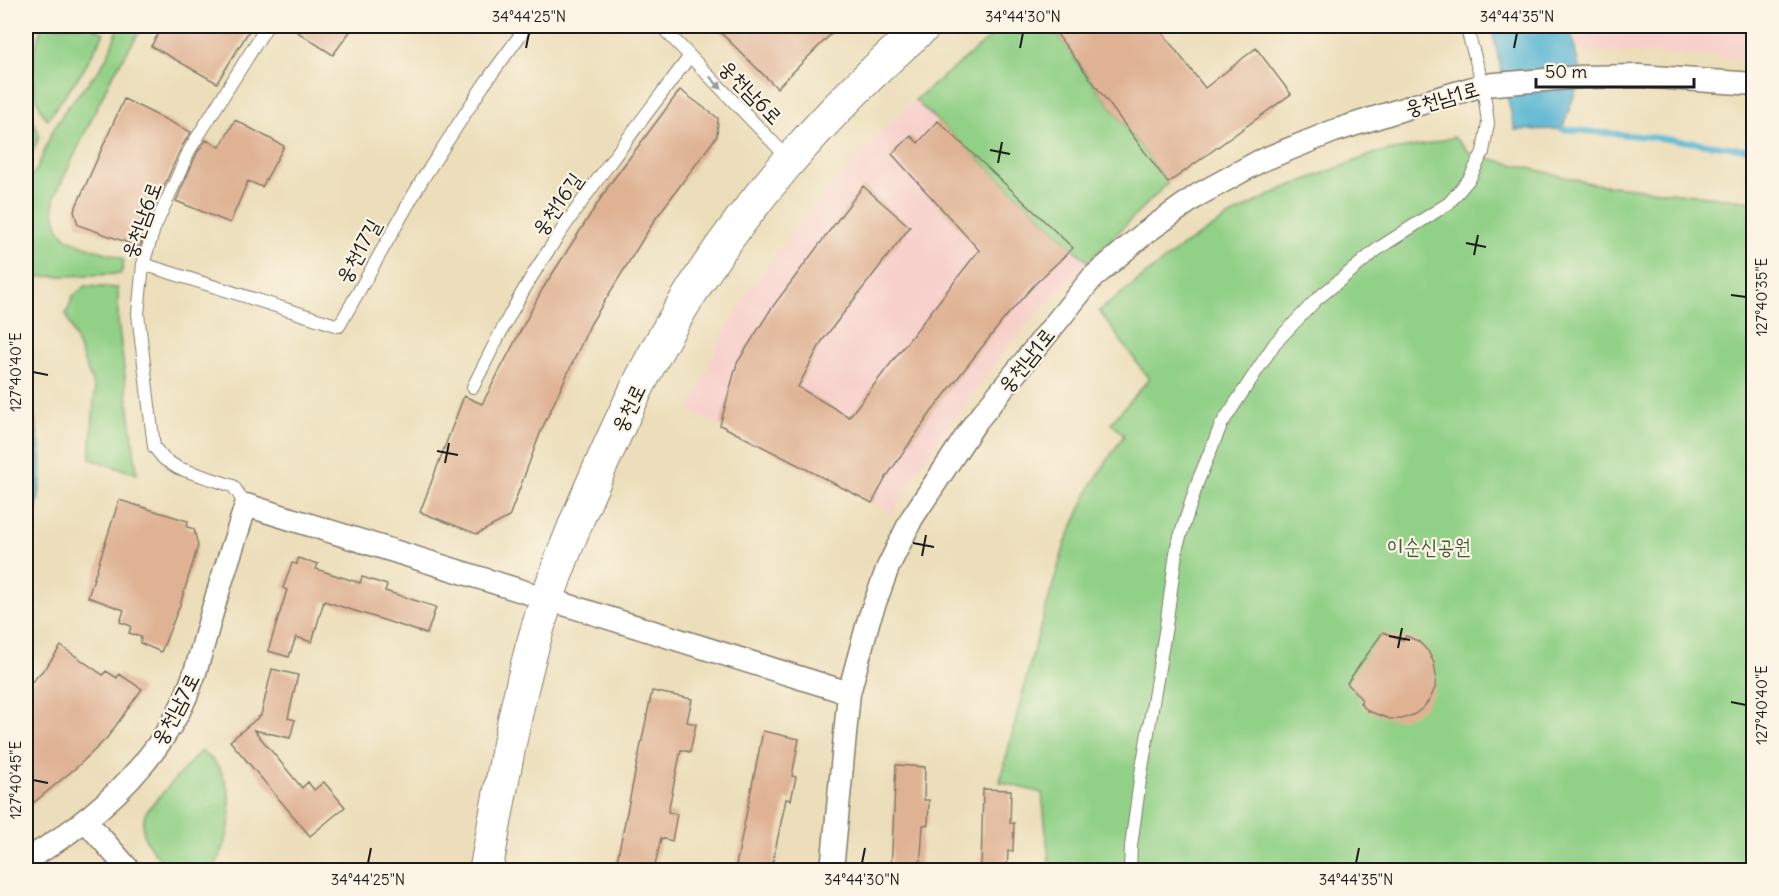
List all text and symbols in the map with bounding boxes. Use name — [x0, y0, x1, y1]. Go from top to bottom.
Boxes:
text: 34°44'25"N — [492, 7, 566, 26]
text: 34°44'30"N — [985, 7, 1061, 26]
text: 34°44'35"N — [1480, 7, 1554, 26]
scale bar — [1536, 51, 1694, 89]
street label: 웅천남6로 — [714, 54, 788, 130]
text: 50 m — [1545, 60, 1587, 83]
one-way arrow — [708, 75, 722, 89]
street label: 웅천남1로 — [1402, 75, 1482, 121]
street label: 웅천16길 — [526, 167, 589, 241]
street label: 웅천남6로 — [115, 178, 167, 262]
street label: 웅천17길 — [329, 214, 387, 288]
text: 127°40'35"E — [1752, 257, 1771, 336]
street label: 웅천남1로 — [992, 322, 1060, 398]
text: 127°40'40"E — [6, 332, 25, 412]
street label: 웅천로 — [605, 379, 651, 437]
park label: 이순신공원 — [1387, 533, 1471, 560]
text: 127°40'40"E — [1752, 665, 1771, 745]
street label: 웅천남7로 — [145, 668, 205, 750]
text: 127°40'45"E — [6, 741, 25, 819]
text: 34°44'25"N — [331, 870, 405, 889]
text: 34°44'30"N — [824, 870, 900, 889]
text: 34°44'35"N — [1319, 870, 1393, 889]

